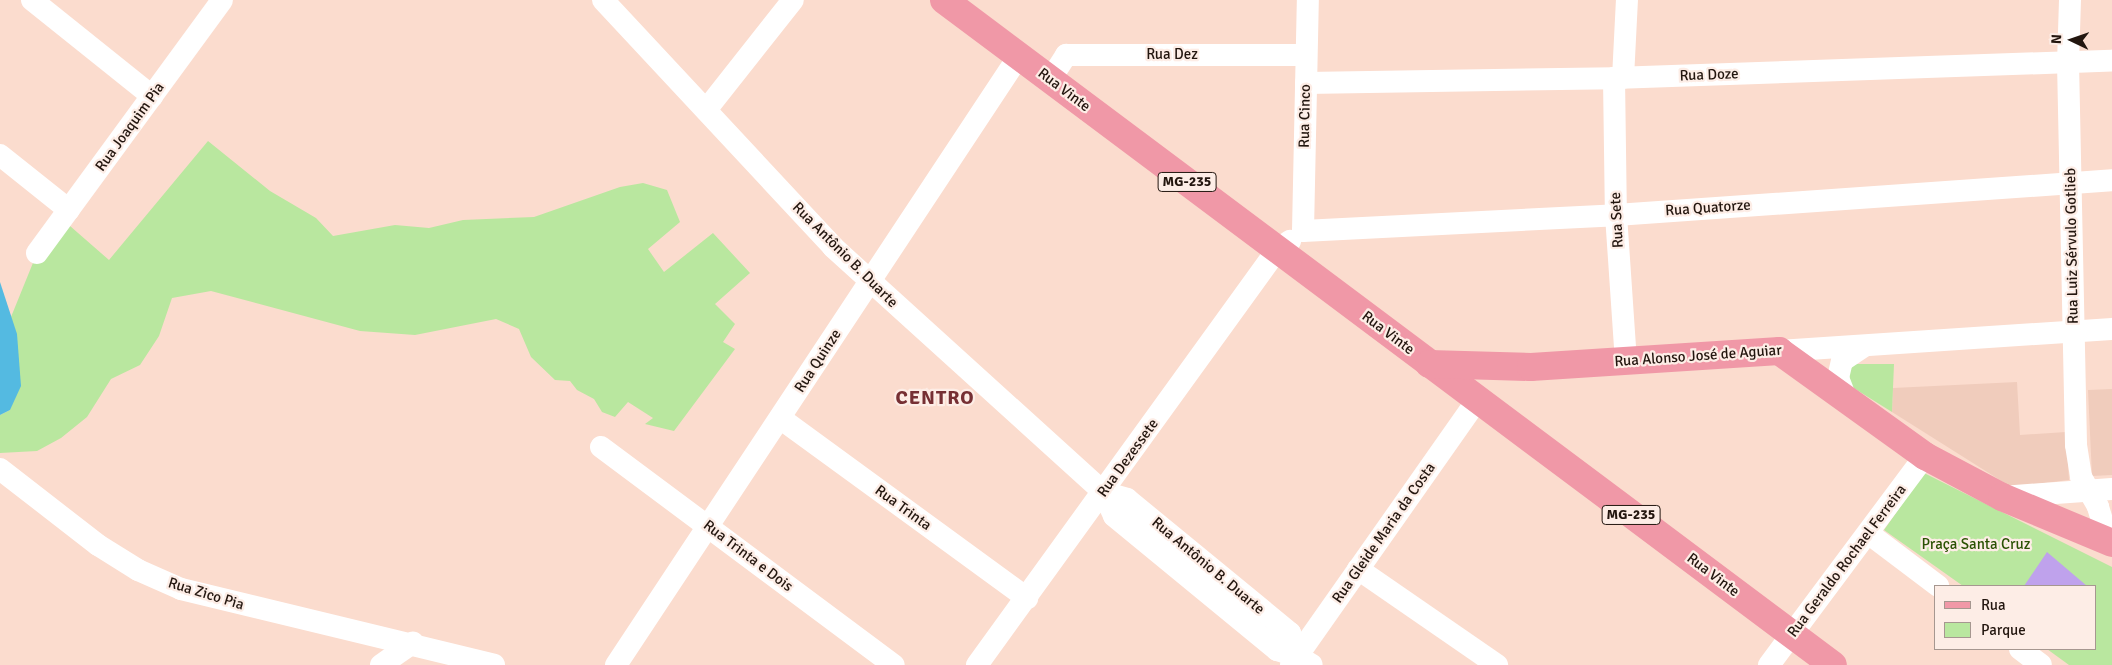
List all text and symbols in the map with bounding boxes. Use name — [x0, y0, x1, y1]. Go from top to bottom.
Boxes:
north arrow — [2047, 15, 2097, 65]
text: N — [2048, 34, 2065, 45]
street label: Rua Dez — [1146, 46, 1198, 64]
street label: Rua Vinte — [1034, 64, 1094, 116]
street label: Rua Doze — [1679, 65, 1739, 85]
street label: Rua Joaquim Pia — [92, 79, 168, 175]
street label: Rua Cinco — [1295, 84, 1315, 148]
street label: Rua Luiz Sérvulo Gotlieb — [2062, 168, 2082, 324]
road number: MG-235 — [1157, 170, 1217, 193]
street label: Rua Sete — [1607, 191, 1627, 249]
street label: Rua Quatorze — [1665, 196, 1751, 220]
street label: Rua Antônio B. Duarte — [789, 199, 901, 311]
street label: Rua Vinte — [1358, 307, 1418, 359]
street label: Rua Quinze — [791, 326, 845, 396]
street label: Rua Alonso José de Aguiar — [1614, 341, 1782, 371]
district label: CENTRO — [895, 385, 975, 409]
street label: Rua Dezessete — [1094, 415, 1162, 501]
street label: Rua Gleide Maria da Costa — [1329, 459, 1439, 607]
street label: Rua Geraldo Rochael Ferreira — [1784, 481, 1910, 641]
street label: Rua Trinta — [871, 482, 935, 534]
road number: MG-235 — [1601, 504, 1661, 526]
street label: Rua Antônio B. Duarte — [1148, 514, 1268, 618]
street label: Rua Trinta e Dois — [700, 516, 796, 596]
park label: Praça Santa Cruz — [1922, 536, 2030, 554]
street label: Rua Vinte — [1683, 549, 1743, 601]
street label: Rua Zico Pia — [166, 574, 246, 614]
legend — [1934, 585, 2097, 650]
text: Rua — [1981, 596, 2006, 614]
text: Parque — [1981, 621, 2026, 639]

